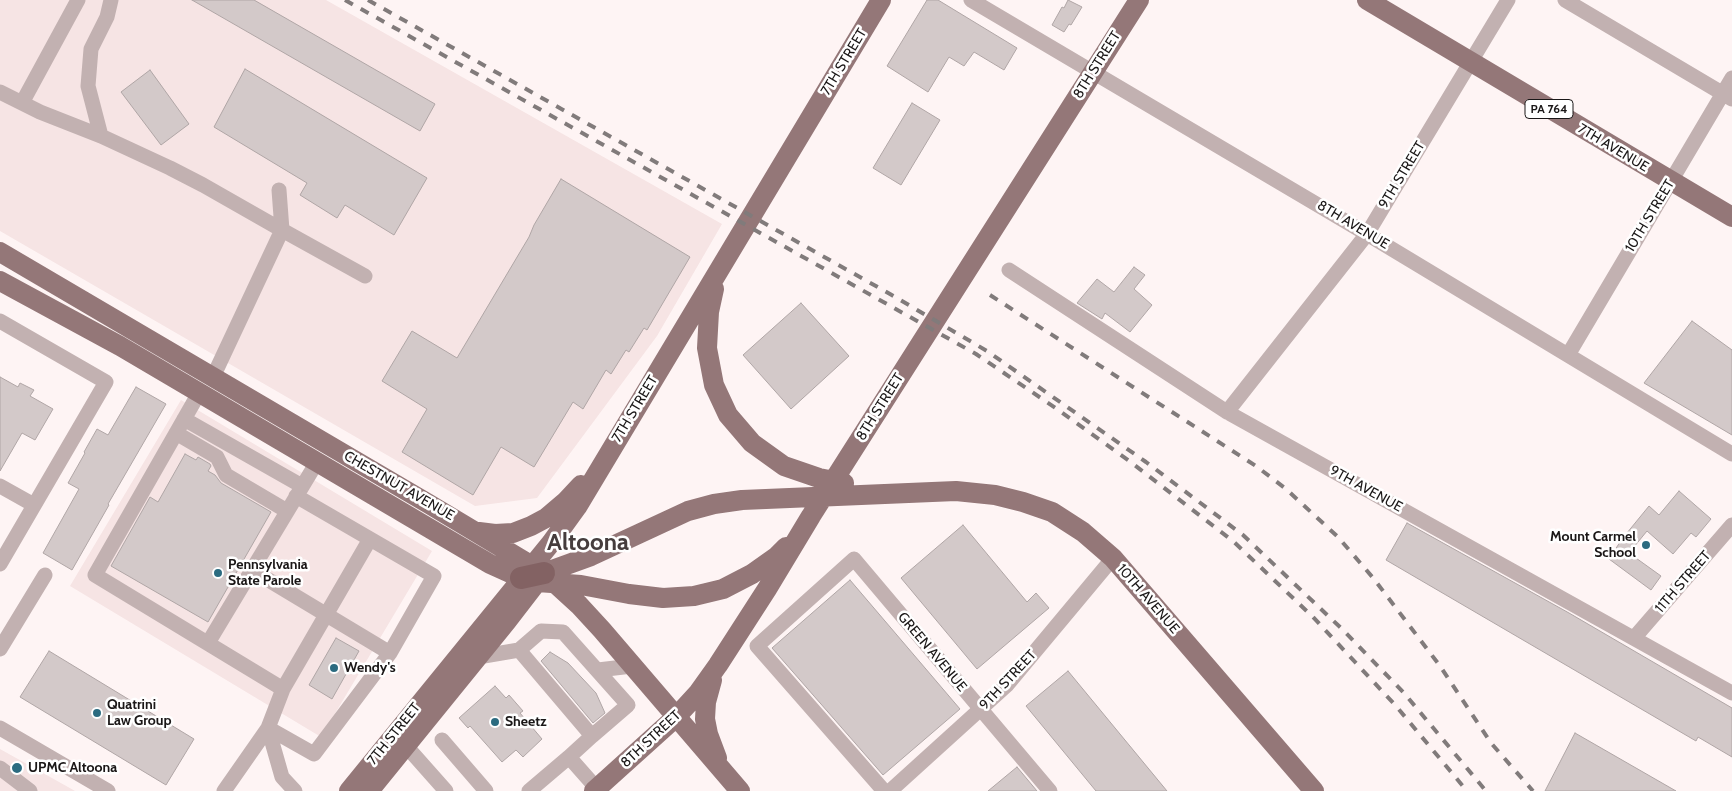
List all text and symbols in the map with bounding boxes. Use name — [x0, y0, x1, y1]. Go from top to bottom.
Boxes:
street label: 7TH STREET — [818, 26, 870, 98]
street label: 8TH STREET — [1070, 28, 1124, 102]
road number: PA 764 — [1525, 100, 1573, 118]
street label: 7TH AVENUE — [1574, 120, 1652, 176]
street label: 9TH STREET — [1375, 138, 1429, 212]
street label: 10TH STREET — [1622, 177, 1678, 255]
street label: 8TH AVENUE — [1314, 197, 1392, 253]
street label: 8TH STREET — [853, 370, 907, 444]
street label: 7TH STREET — [609, 373, 661, 445]
street label: CHESTNUT AVENUE — [341, 448, 457, 524]
street label: 9TH AVENUE — [1327, 462, 1405, 516]
district label: Altoona — [547, 529, 629, 557]
place label: Mount Carmel School — [1550, 529, 1636, 562]
marker: Mount Carmel School — [1640, 539, 1652, 551]
street label: 11TH STREET — [1652, 548, 1714, 616]
place label: Pennsylvania State Parole — [228, 557, 308, 590]
street label: 10TH AVENUE — [1113, 561, 1183, 637]
marker: Pennsylvania State Parole — [212, 567, 224, 579]
street label: GREEN AVENUE — [894, 609, 970, 695]
street label: 9TH STREET — [976, 647, 1040, 713]
place label: Wendy's — [344, 660, 396, 676]
marker: Wendy's — [328, 662, 340, 674]
place label: Quatrini Law Group — [107, 697, 171, 730]
street label: 7TH STREET — [364, 700, 424, 768]
marker: Quatrini Law Group — [91, 707, 103, 719]
street label: 8TH STREET — [618, 707, 684, 771]
place label: Sheetz — [505, 714, 547, 730]
marker: Sheetz — [489, 716, 501, 728]
place label: UPMC Altoona — [28, 760, 117, 776]
marker: UPMC Altoona — [10, 761, 24, 775]

